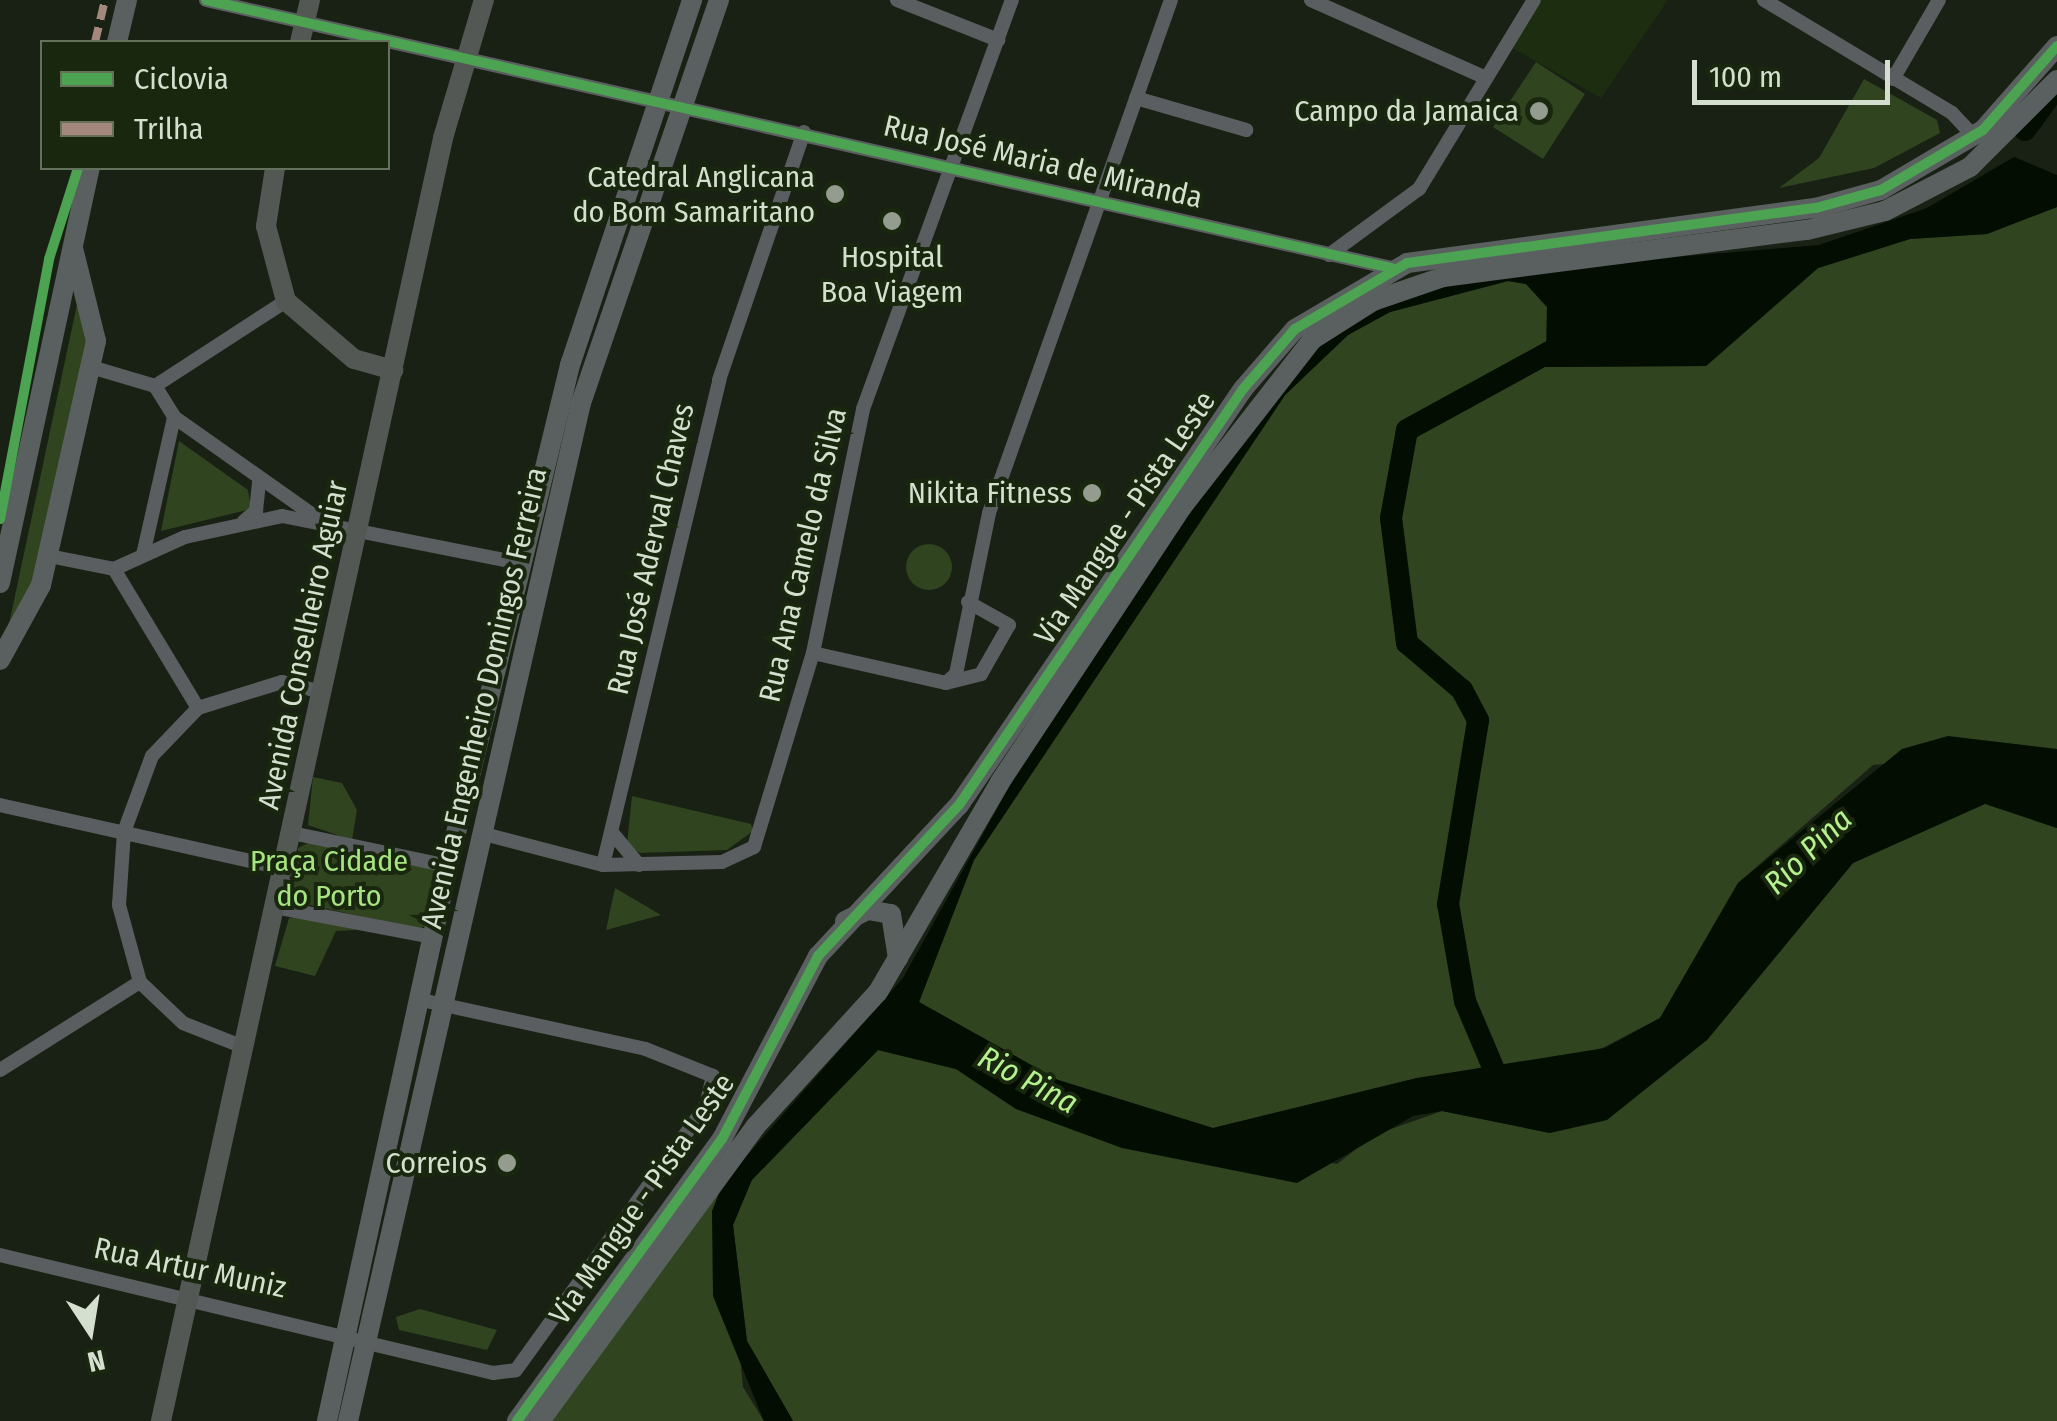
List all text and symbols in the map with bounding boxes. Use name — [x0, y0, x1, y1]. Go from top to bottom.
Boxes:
legend — [40, 40, 390, 170]
scale bar — [1697, 40, 1894, 102]
text: 100 m — [1709, 59, 1782, 95]
text: Ciclovia — [134, 61, 229, 97]
place label: Campo da Jamaica — [1294, 93, 1519, 129]
marker: Campo da Jamaica — [1528, 100, 1550, 122]
street label: Rua José Maria de Miranda — [880, 108, 1206, 216]
text: Trilha — [134, 111, 203, 147]
place label: Catedral Anglicana do Bom Samaritano — [573, 159, 815, 230]
marker: Catedral Anglicana do Bom Samaritano — [824, 183, 846, 205]
marker: Hospital Boa Viagem — [879, 208, 905, 234]
place label: Hospital Boa Viagem — [821, 239, 963, 310]
street label: Via Mangue - Pista Leste — [1027, 385, 1223, 651]
street label: Rua José Aderval Chaves — [600, 400, 702, 698]
street label: Rua Ana Camelo da Silva — [752, 404, 854, 706]
street label: Avenida Engenheiro Domingos Ferreira — [413, 464, 555, 932]
place label: Nikita Fitness — [908, 475, 1072, 511]
street label: Avenida Conselheiro Aguiar — [251, 477, 355, 813]
marker: Nikita Fitness — [1081, 482, 1103, 504]
water label: Rio Pina — [1756, 800, 1860, 902]
park label: Praça Cidade do Porto — [250, 843, 408, 914]
water label: Rio Pina — [972, 1038, 1084, 1122]
street label: Via Mangue - Pista Leste — [542, 1067, 742, 1331]
place label: Correios — [386, 1145, 487, 1181]
marker: Correios — [496, 1152, 518, 1174]
street label: Rua Artur Muniz — [91, 1230, 289, 1306]
north arrow — [40, 1281, 140, 1381]
text: N — [85, 1343, 108, 1379]

